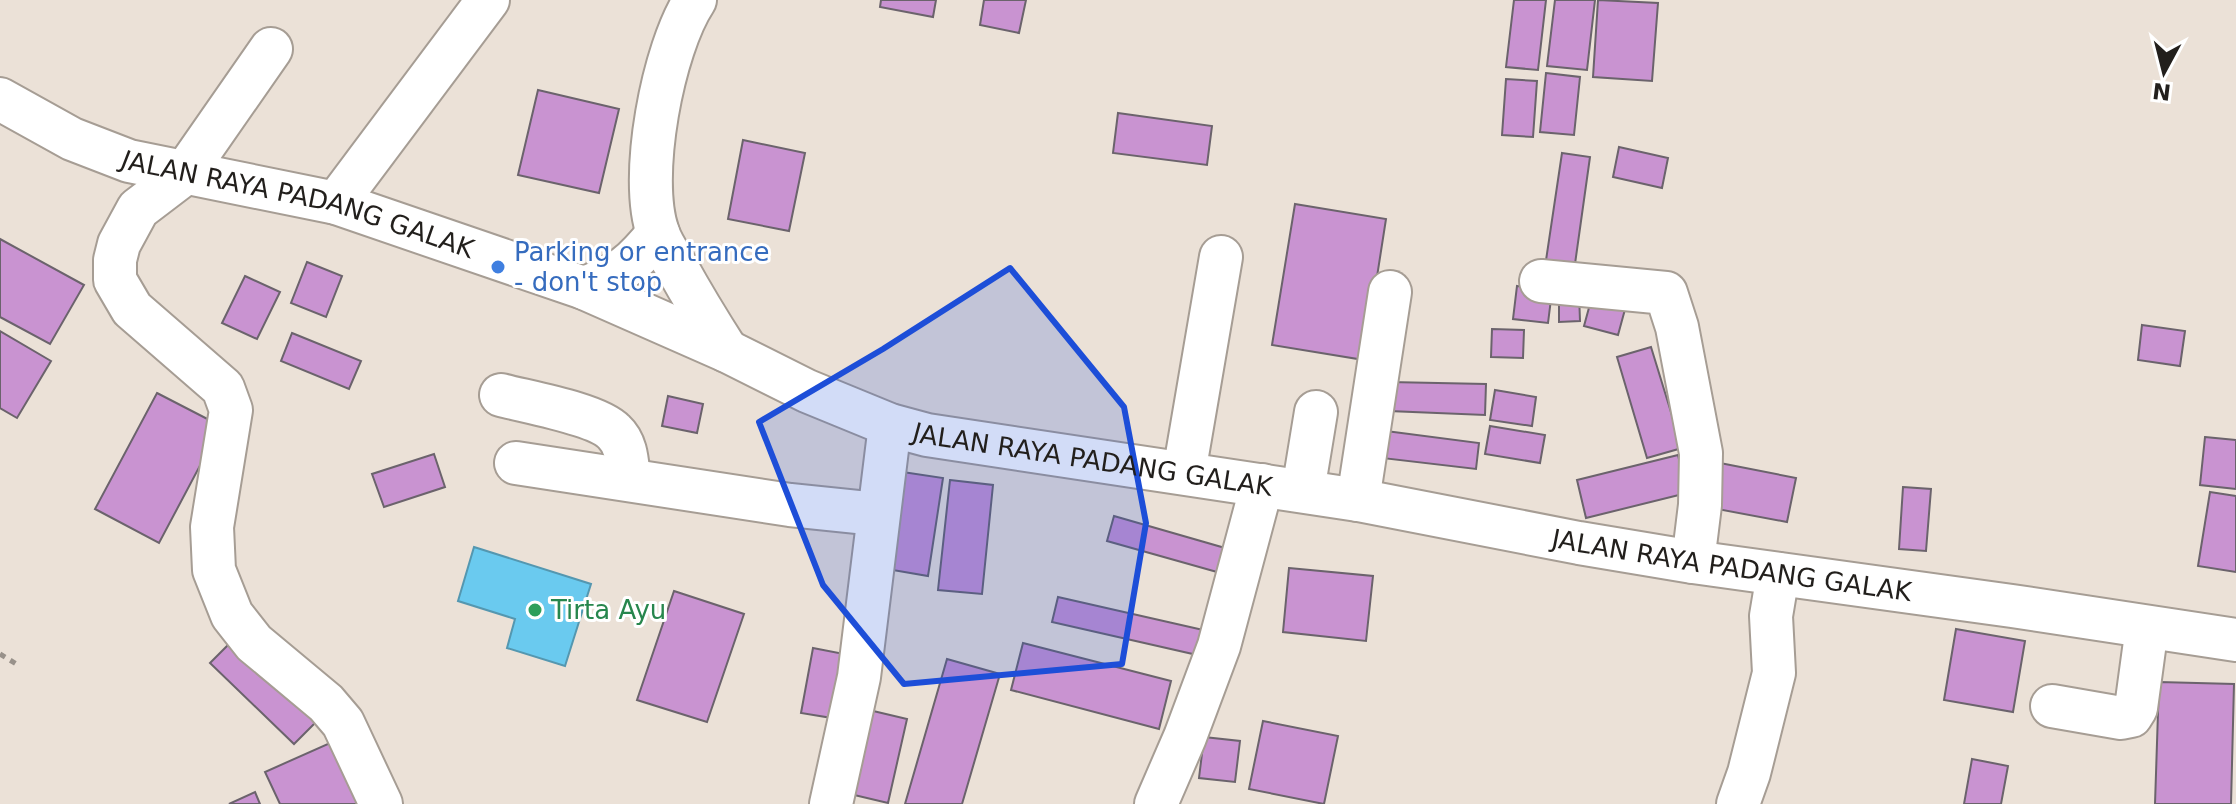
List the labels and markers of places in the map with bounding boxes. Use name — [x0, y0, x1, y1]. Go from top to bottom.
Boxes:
place label: Parking or entrance - don't stop — [514, 237, 770, 297]
marker: Parking or entrance - don't stop — [489, 258, 507, 276]
place label: Tirta Ayu — [550, 595, 666, 625]
marker: Tirta Ayu — [526, 601, 544, 619]

